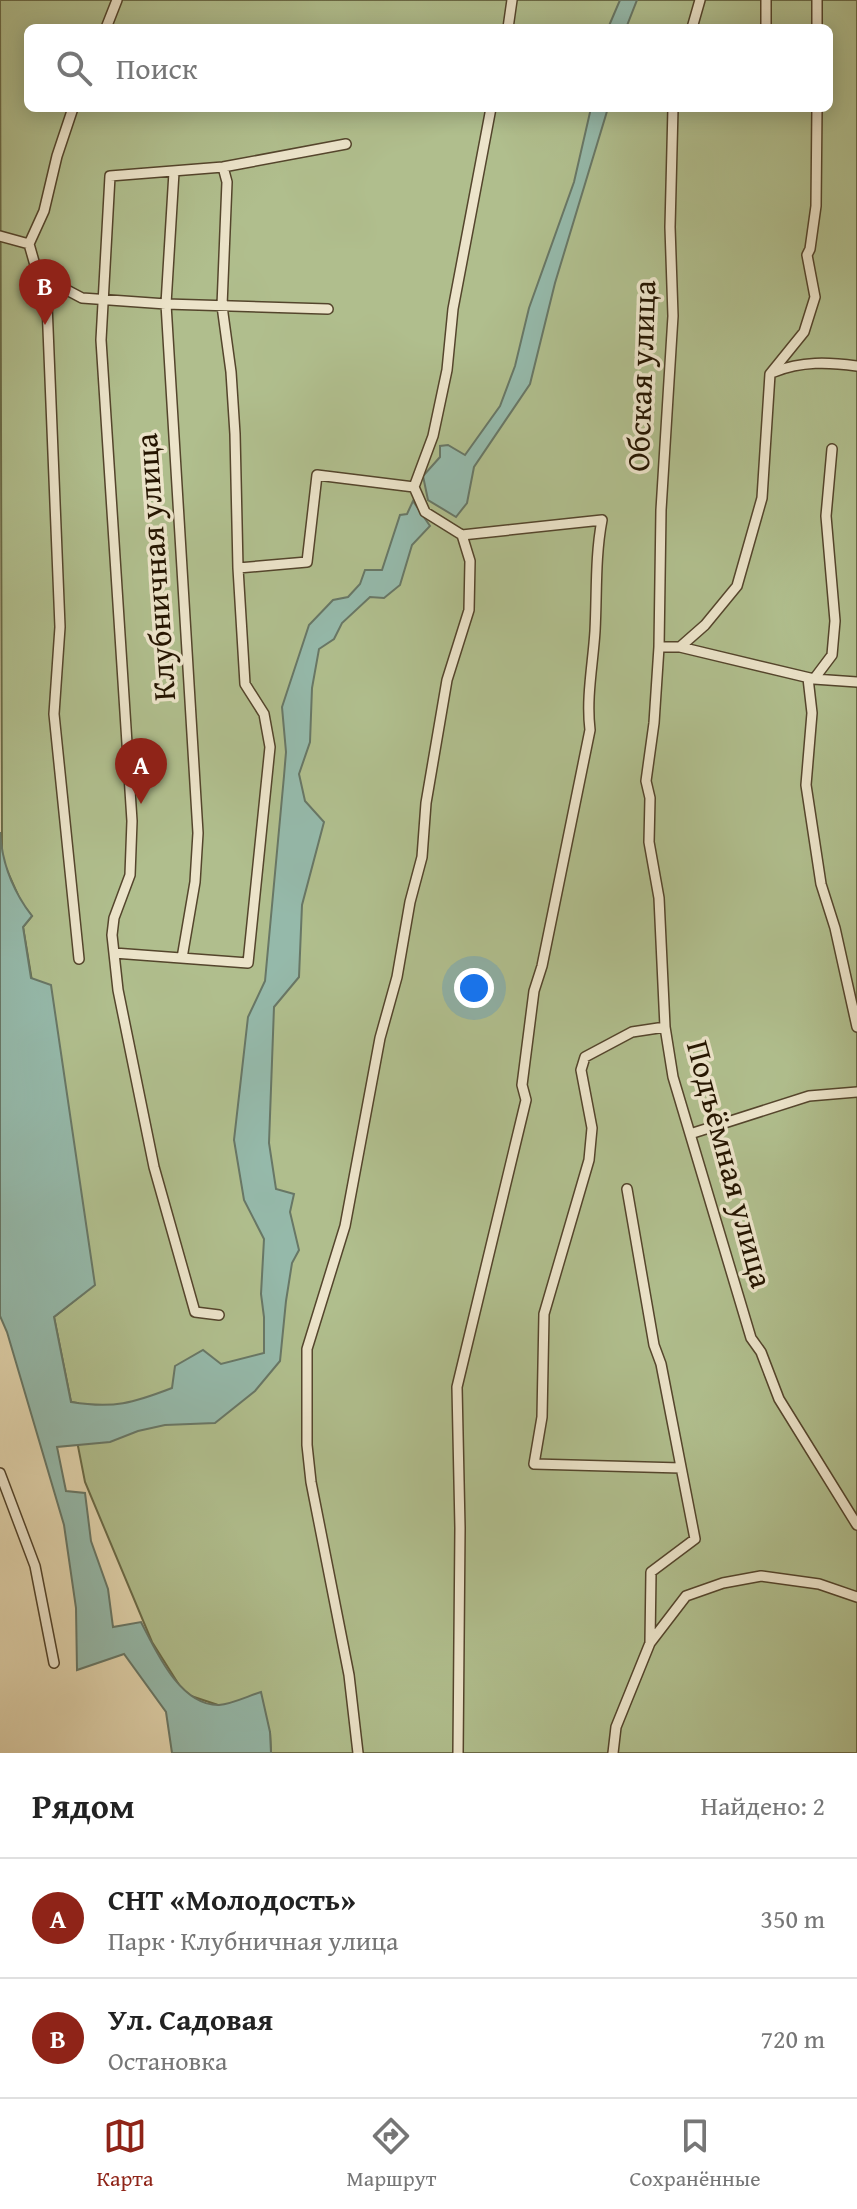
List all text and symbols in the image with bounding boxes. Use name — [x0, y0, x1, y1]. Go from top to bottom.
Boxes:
search box — [24, 24, 833, 112]
icon: search — [52, 46, 96, 90]
text: Поиск — [116, 46, 198, 90]
pin: B — [19, 259, 71, 325]
street label: Обская улица — [614, 279, 667, 473]
street label: Клубничная улица — [122, 431, 187, 702]
pin: A — [115, 738, 167, 804]
your location — [454, 968, 494, 1008]
street label: Подъёмная улица — [675, 1035, 786, 1294]
text: Рядом — [32, 1781, 135, 1830]
text: Найдено: 2 — [701, 1786, 825, 1825]
text: СНТ «Молодость» — [108, 1877, 356, 1921]
text: A — [50, 1899, 66, 1938]
text: 350 m — [760, 1899, 825, 1938]
text: Парк · Клубничная улица — [108, 1921, 398, 1960]
text: Ул. Садовая — [108, 1997, 273, 2041]
text: B — [50, 2019, 66, 2058]
text: 720 m — [760, 2019, 825, 2058]
text: Остановка — [108, 2041, 227, 2080]
tab: Карта — [96, 2114, 153, 2194]
tab: Маршрут — [346, 2114, 436, 2194]
tab: Сохранённые — [629, 2114, 760, 2194]

